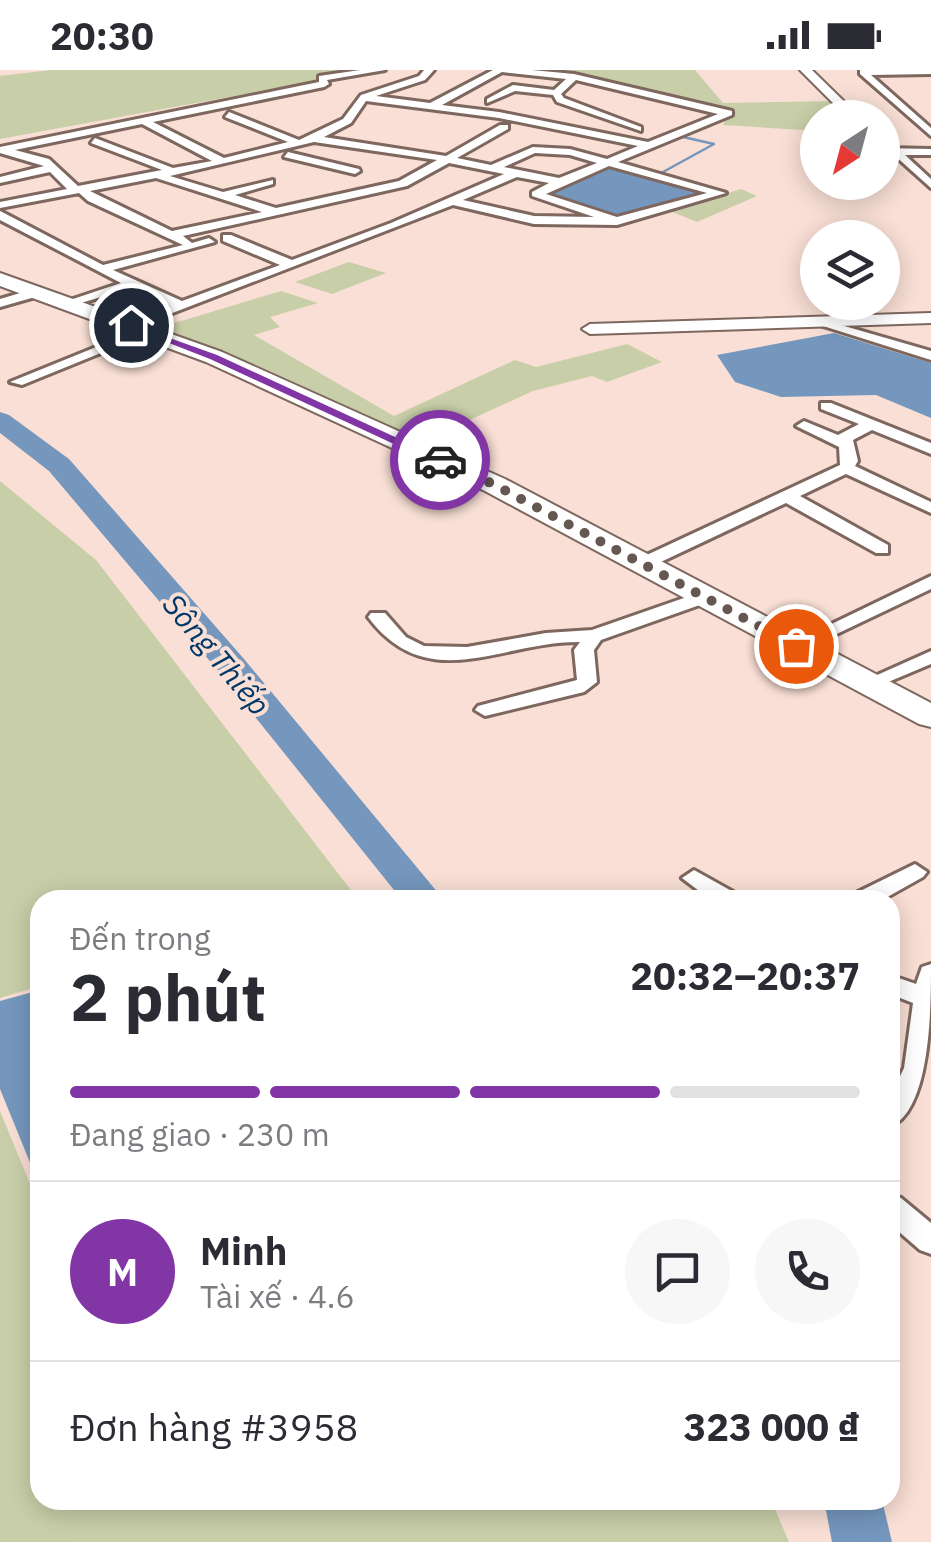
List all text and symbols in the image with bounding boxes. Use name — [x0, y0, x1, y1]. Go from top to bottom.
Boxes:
text: 20:30 — [50, 11, 154, 60]
north arrow — [800, 100, 900, 200]
map controls — [800, 100, 900, 320]
button: layers — [800, 220, 900, 320]
pin — [89, 283, 174, 368]
icon: home — [104, 298, 159, 353]
courier — [390, 410, 490, 510]
icon: car — [413, 433, 468, 488]
water label: Sông Thiếp — [155, 585, 279, 723]
pin — [754, 604, 839, 689]
icon: bag — [769, 619, 824, 674]
text: Đến trong — [70, 917, 211, 959]
text: 20:32–20:37 — [630, 951, 860, 1000]
text: 2 phút — [70, 954, 266, 1039]
text: Đang giao · 230 m — [70, 1113, 330, 1155]
button: chat — [625, 1219, 730, 1324]
button: phone — [755, 1219, 860, 1324]
text: Minh — [200, 1226, 287, 1275]
text: M — [107, 1247, 138, 1296]
text: Tài xế · 4.6 — [200, 1275, 355, 1317]
text: Đơn hàng #3958 — [70, 1402, 358, 1451]
text: 323 000 ₫ — [683, 1402, 860, 1451]

